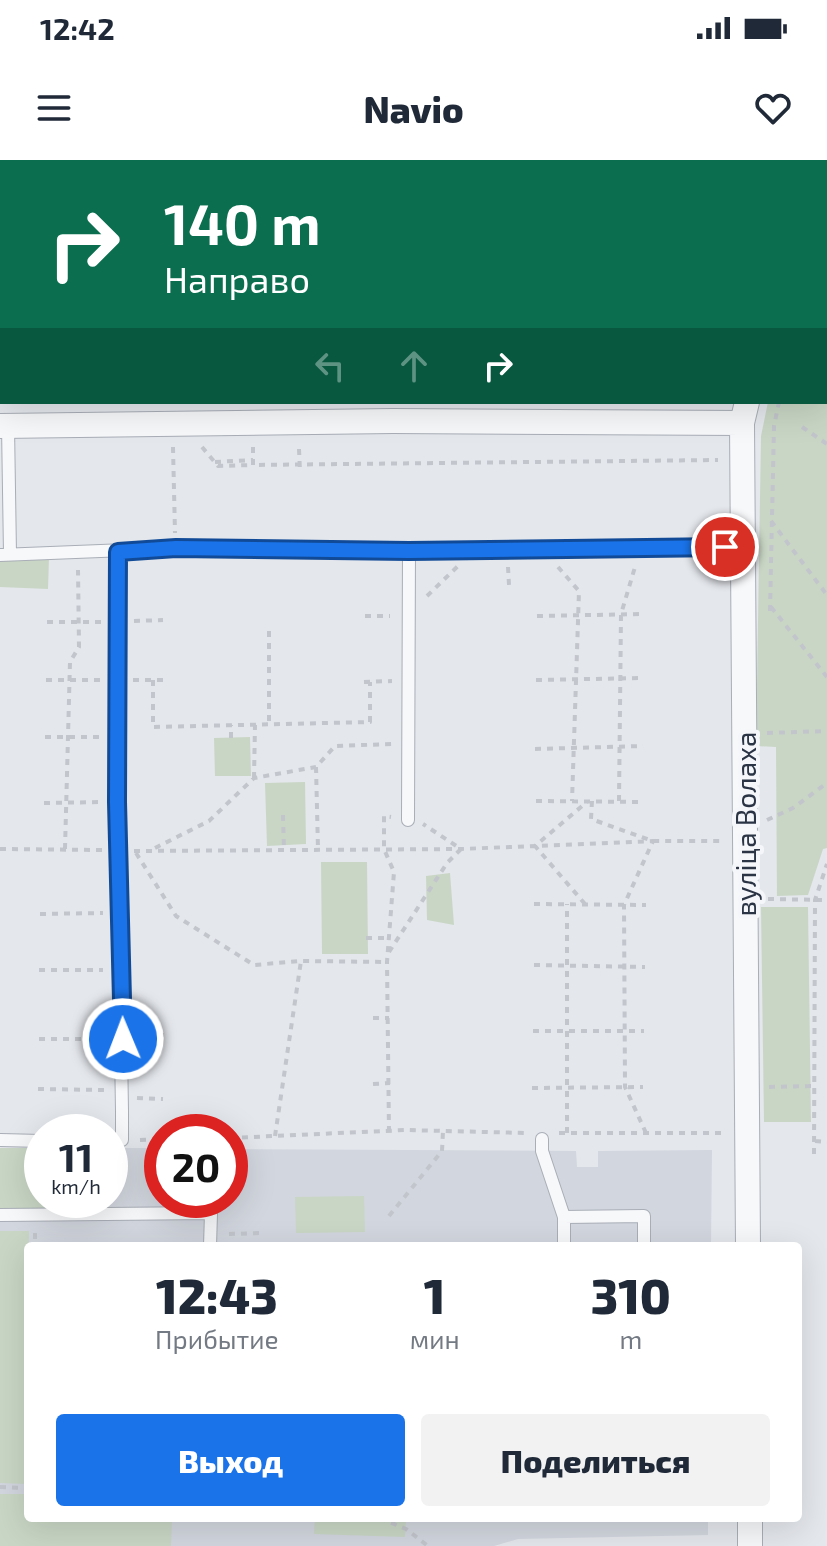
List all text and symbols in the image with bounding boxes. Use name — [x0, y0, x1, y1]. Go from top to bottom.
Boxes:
text: 12:42 — [40, 10, 115, 46]
icon: menu — [32, 86, 76, 130]
icon: heart — [751, 86, 795, 130]
text: Navio — [363, 87, 464, 130]
text: 140 m — [164, 189, 321, 256]
icon: right — [32, 192, 136, 296]
text: Направо — [164, 257, 310, 300]
icon: left — [308, 344, 352, 388]
icon: ahead — [392, 344, 436, 388]
icon: right — [476, 344, 520, 388]
pin — [691, 513, 759, 581]
icon: arrive — [703, 525, 747, 569]
street label: вуліца Волаха — [728, 731, 762, 917]
position arrow — [81, 997, 165, 1081]
speed limit sign: 20 — [144, 1114, 248, 1218]
text: 11 — [59, 1132, 93, 1180]
text: km/h — [51, 1174, 101, 1198]
text: 12:43 — [156, 1266, 278, 1324]
text: 1 — [424, 1266, 446, 1324]
text: 310 — [591, 1266, 671, 1324]
text: Прибытие — [155, 1323, 279, 1354]
text: мин — [410, 1323, 460, 1354]
text: m — [619, 1323, 642, 1354]
button: Выход — [56, 1414, 405, 1506]
button: Поделиться — [421, 1414, 770, 1506]

